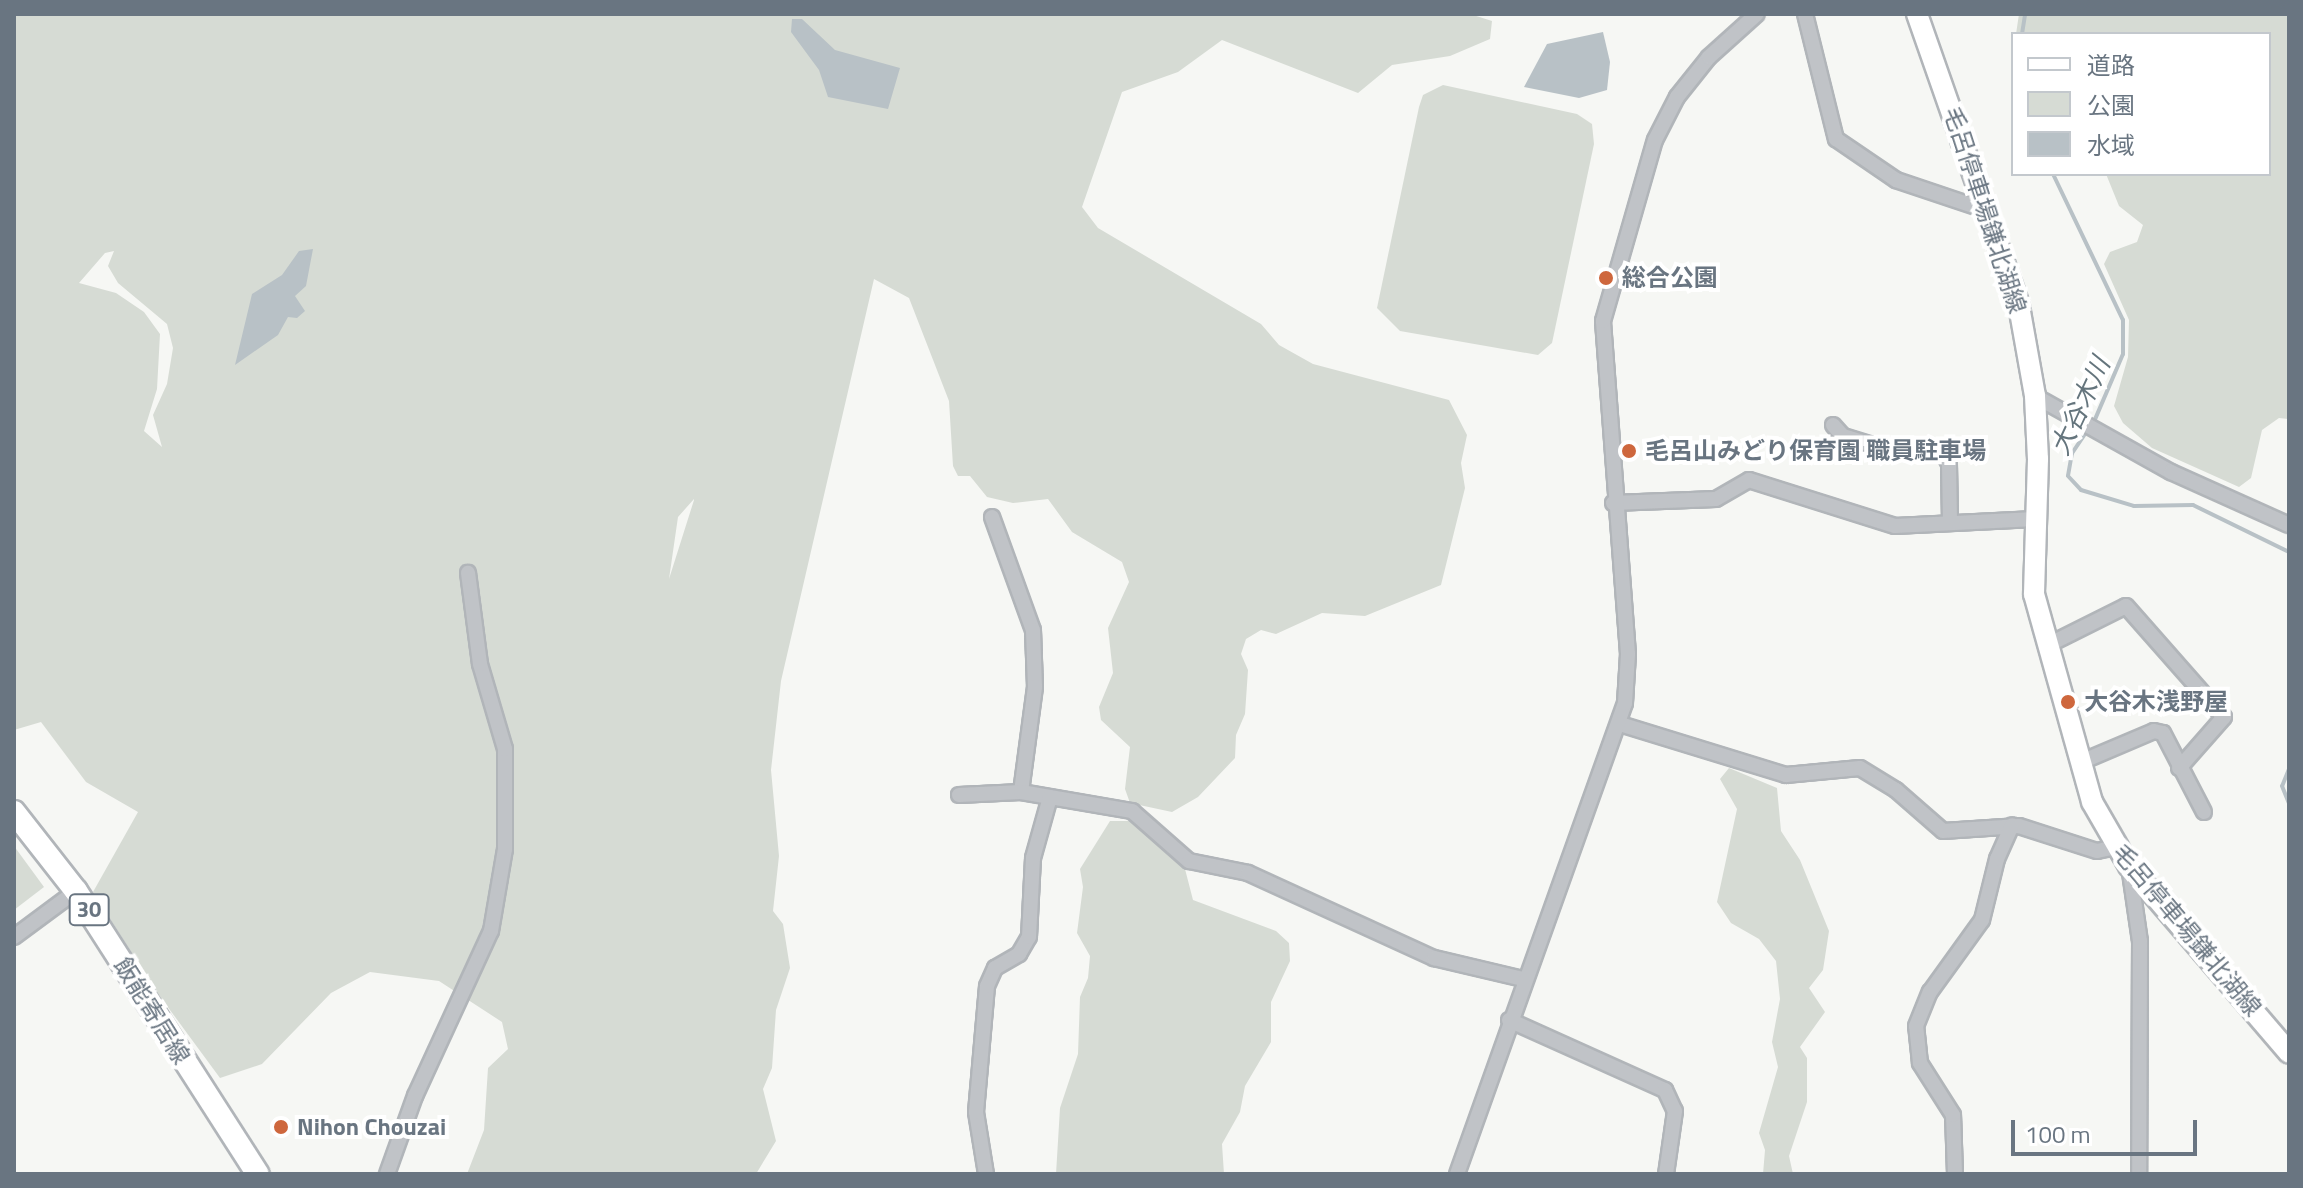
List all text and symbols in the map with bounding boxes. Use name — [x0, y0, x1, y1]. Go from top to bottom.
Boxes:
legend — [2011, 32, 2271, 176]
text: 道路 — [2087, 47, 2135, 83]
text: 公園 — [2087, 87, 2135, 123]
street label: 毛呂停車場鎌北湖線 — [1938, 103, 2032, 317]
text: 水域 — [2087, 127, 2135, 163]
place label: 総合公園 — [1622, 264, 1718, 292]
marker: 総合公園 — [1597, 269, 1615, 287]
water label: 大谷木川 — [2044, 352, 2116, 460]
place label: 毛呂山みどり保育園 職員駐車場 — [1645, 437, 1986, 465]
marker: 毛呂山みどり保育園 職員駐車場 — [1620, 442, 1638, 460]
place label: 大谷木浅野屋 — [2084, 688, 2228, 716]
marker: 大谷木浅野屋 — [2059, 693, 2077, 711]
street label: 毛呂停車場鎌北湖線 — [2107, 838, 2267, 1022]
road number: 30 — [67, 892, 111, 928]
street label: 飯能寄居線 — [108, 952, 196, 1070]
scale bar — [2015, 1104, 2201, 1154]
place label: Nihon Chouzai — [297, 1113, 446, 1141]
text: 100 m — [2025, 1116, 2091, 1152]
marker: Nihon Chouzai — [272, 1118, 290, 1136]

